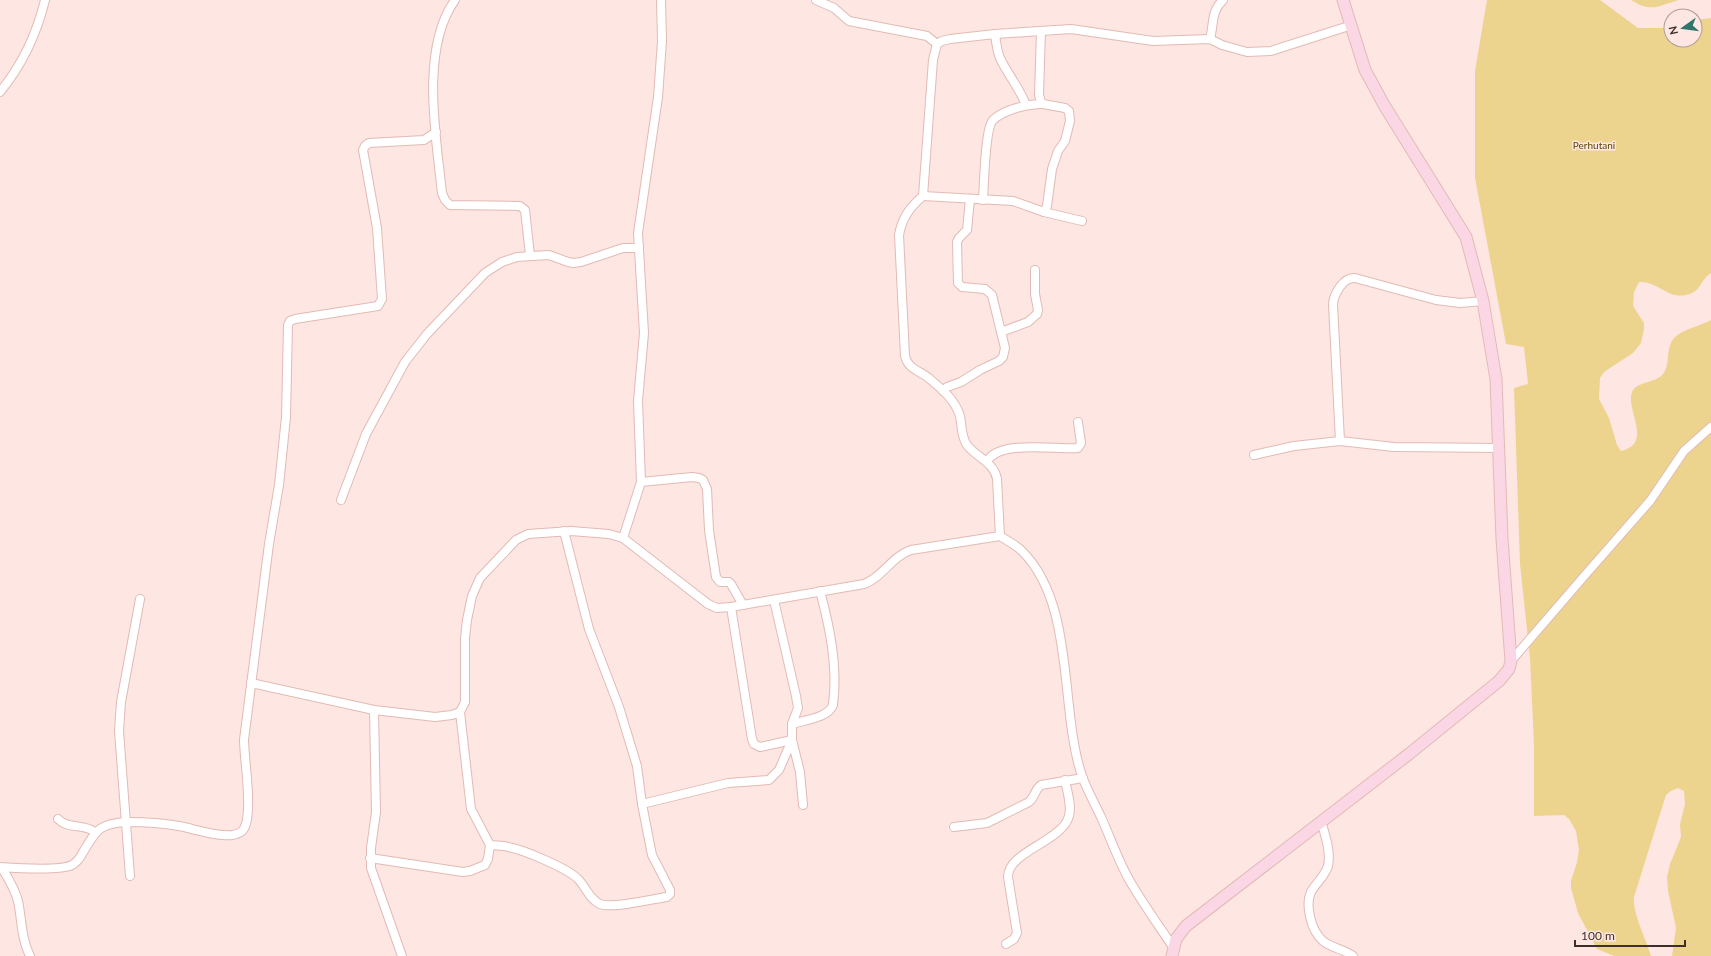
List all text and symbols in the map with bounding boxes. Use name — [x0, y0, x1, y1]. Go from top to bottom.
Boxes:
north arrow — [1663, 8, 1703, 48]
text: N — [1665, 25, 1680, 36]
park label: Perhutani — [1573, 139, 1615, 151]
scale bar — [1575, 922, 1685, 948]
text: 100 m — [1581, 928, 1615, 943]

